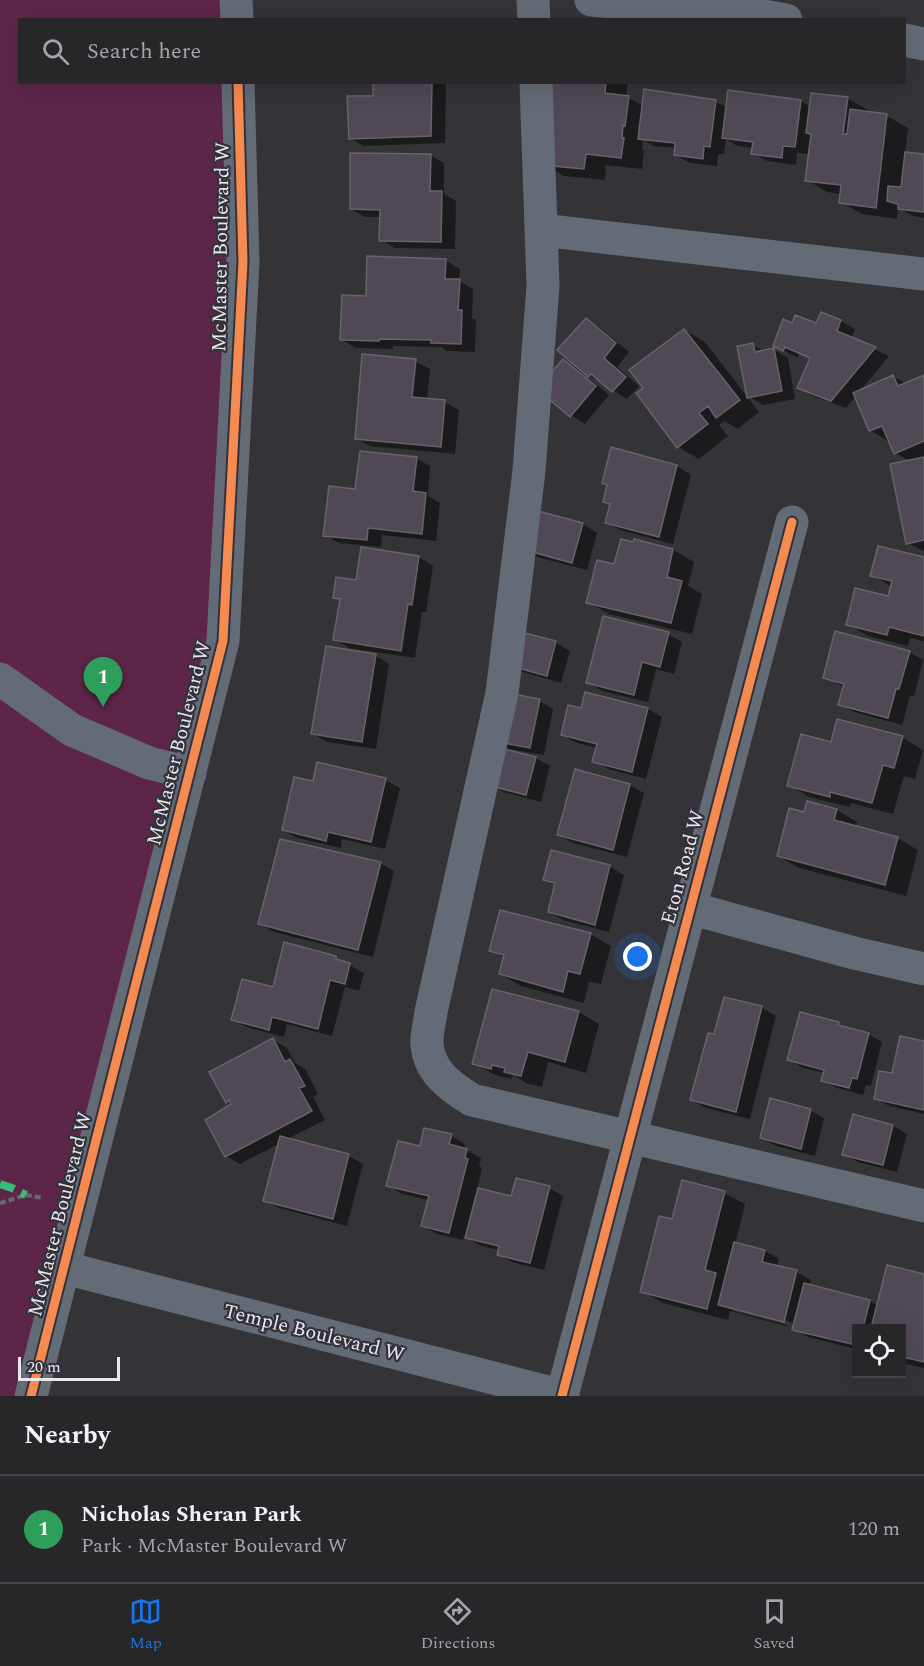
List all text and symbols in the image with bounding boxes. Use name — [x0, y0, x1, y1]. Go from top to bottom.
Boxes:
search box — [18, 18, 906, 84]
icon: search — [39, 35, 72, 68]
text: Search here — [87, 35, 201, 68]
street label: McMaster Boulevard W — [204, 141, 238, 352]
street label: McMaster Boulevard W — [139, 637, 219, 849]
pin: 1 — [84, 658, 122, 707]
street label: Eton Road W — [653, 806, 713, 928]
your location — [623, 942, 652, 971]
street label: McMaster Boulevard W — [20, 1108, 100, 1320]
street label: Temple Boulevard W — [220, 1296, 408, 1370]
map controls — [852, 1324, 906, 1378]
button: locate — [852, 1324, 906, 1378]
scale bar — [18, 1354, 120, 1382]
text: 20 m — [27, 1355, 61, 1379]
text: Nearby — [24, 1415, 110, 1455]
text: Nicholas Sheran Park — [81, 1498, 302, 1531]
text: 1 — [38, 1514, 49, 1544]
text: 120 m — [848, 1514, 900, 1544]
text: Park · McMaster Boulevard W — [81, 1531, 347, 1561]
tab: Map — [129, 1595, 162, 1655]
tab: Directions — [421, 1595, 495, 1655]
tab: Saved — [754, 1595, 795, 1655]

